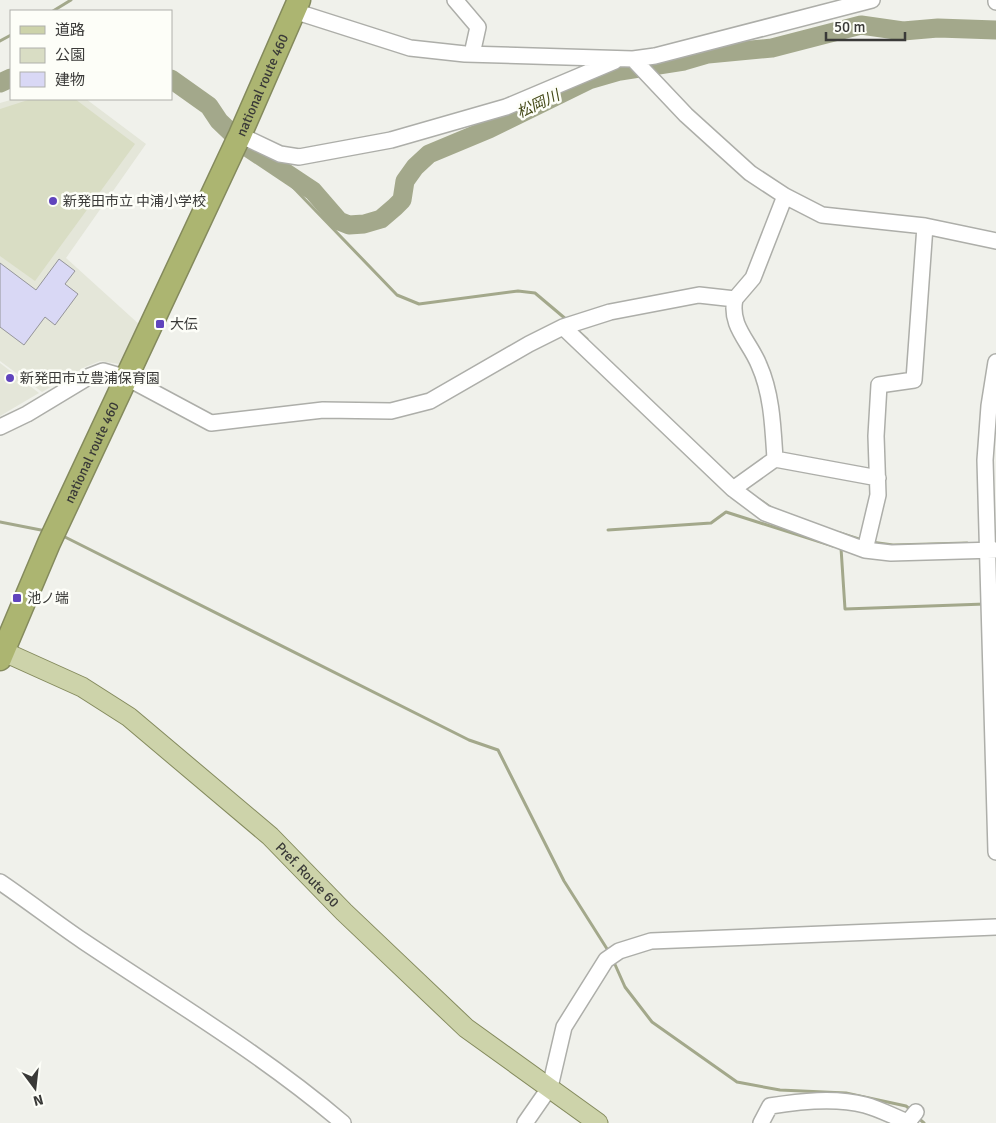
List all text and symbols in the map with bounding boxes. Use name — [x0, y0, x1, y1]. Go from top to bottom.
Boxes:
legend — [10, 10, 172, 100]
scale bar — [826, 10, 905, 42]
text: 50 m — [834, 18, 865, 36]
text: 道路 — [55, 21, 85, 39]
street label: national route 460 — [232, 31, 292, 139]
text: 公園 — [55, 46, 85, 64]
text: 建物 — [55, 71, 85, 89]
water label: 松岡川 — [514, 85, 564, 122]
place label: 新発田市立 中浦小学校 — [63, 193, 206, 210]
marker: 新発田市立 中浦小学校 — [47, 195, 59, 207]
place label: 大伝 — [170, 316, 198, 333]
marker: 大伝 — [154, 318, 166, 330]
place label: 新発田市立豊浦保育園 — [20, 370, 160, 387]
marker: 新発田市立豊浦保育園 — [4, 372, 16, 384]
street label: national route 460 — [61, 399, 123, 506]
place label: 池ノ端 — [27, 590, 69, 607]
marker: 池ノ端 — [11, 592, 23, 604]
street label: Pref. Route 60 — [272, 839, 342, 911]
north arrow — [10, 1063, 60, 1113]
text: N — [31, 1091, 45, 1110]

